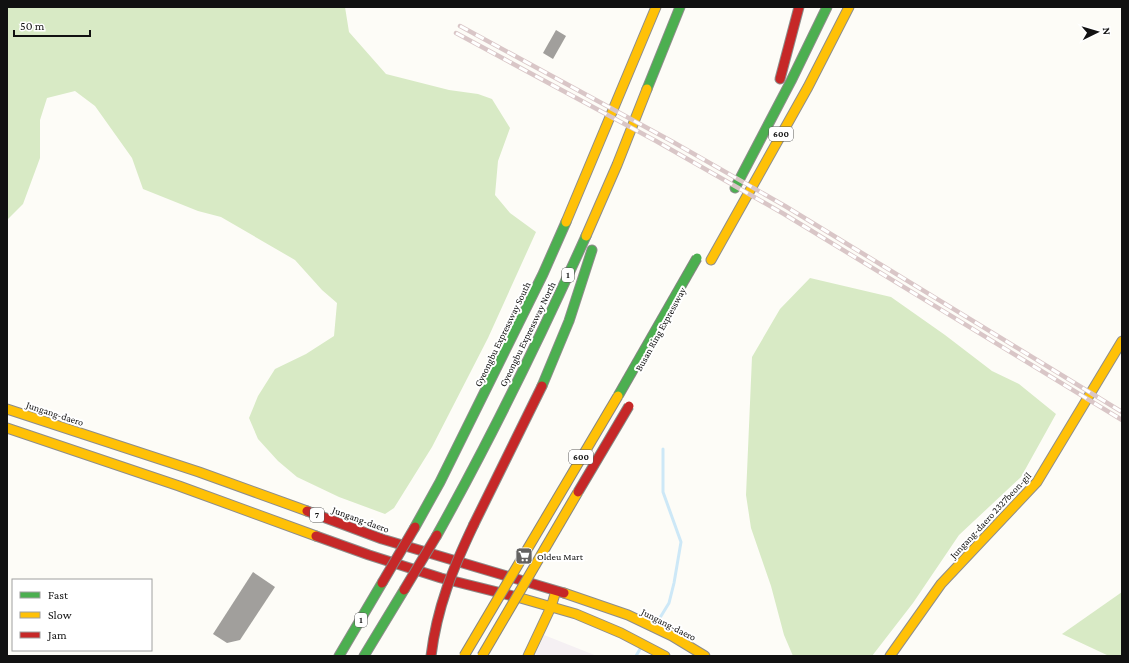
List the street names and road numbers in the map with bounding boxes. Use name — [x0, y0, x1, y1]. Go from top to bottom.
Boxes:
road number: 600 — [769, 127, 793, 141]
road number: 1 — [562, 268, 574, 282]
street label: Gyeongbu Expressway South — [472, 279, 533, 388]
street label: Gyeongbu Expressway North — [497, 279, 558, 389]
street label: Busan Ring Expressway — [633, 285, 688, 373]
street label: Jungang-daero — [24, 399, 85, 428]
road number: 600 — [569, 450, 593, 464]
street label: Jungang-daero 2327beon-gil — [947, 470, 1033, 561]
street label: Jungang-daero — [330, 504, 391, 535]
road number: 7 — [310, 508, 324, 522]
street label: Jungang-daero — [639, 606, 698, 643]
road number: 1 — [355, 613, 367, 627]

